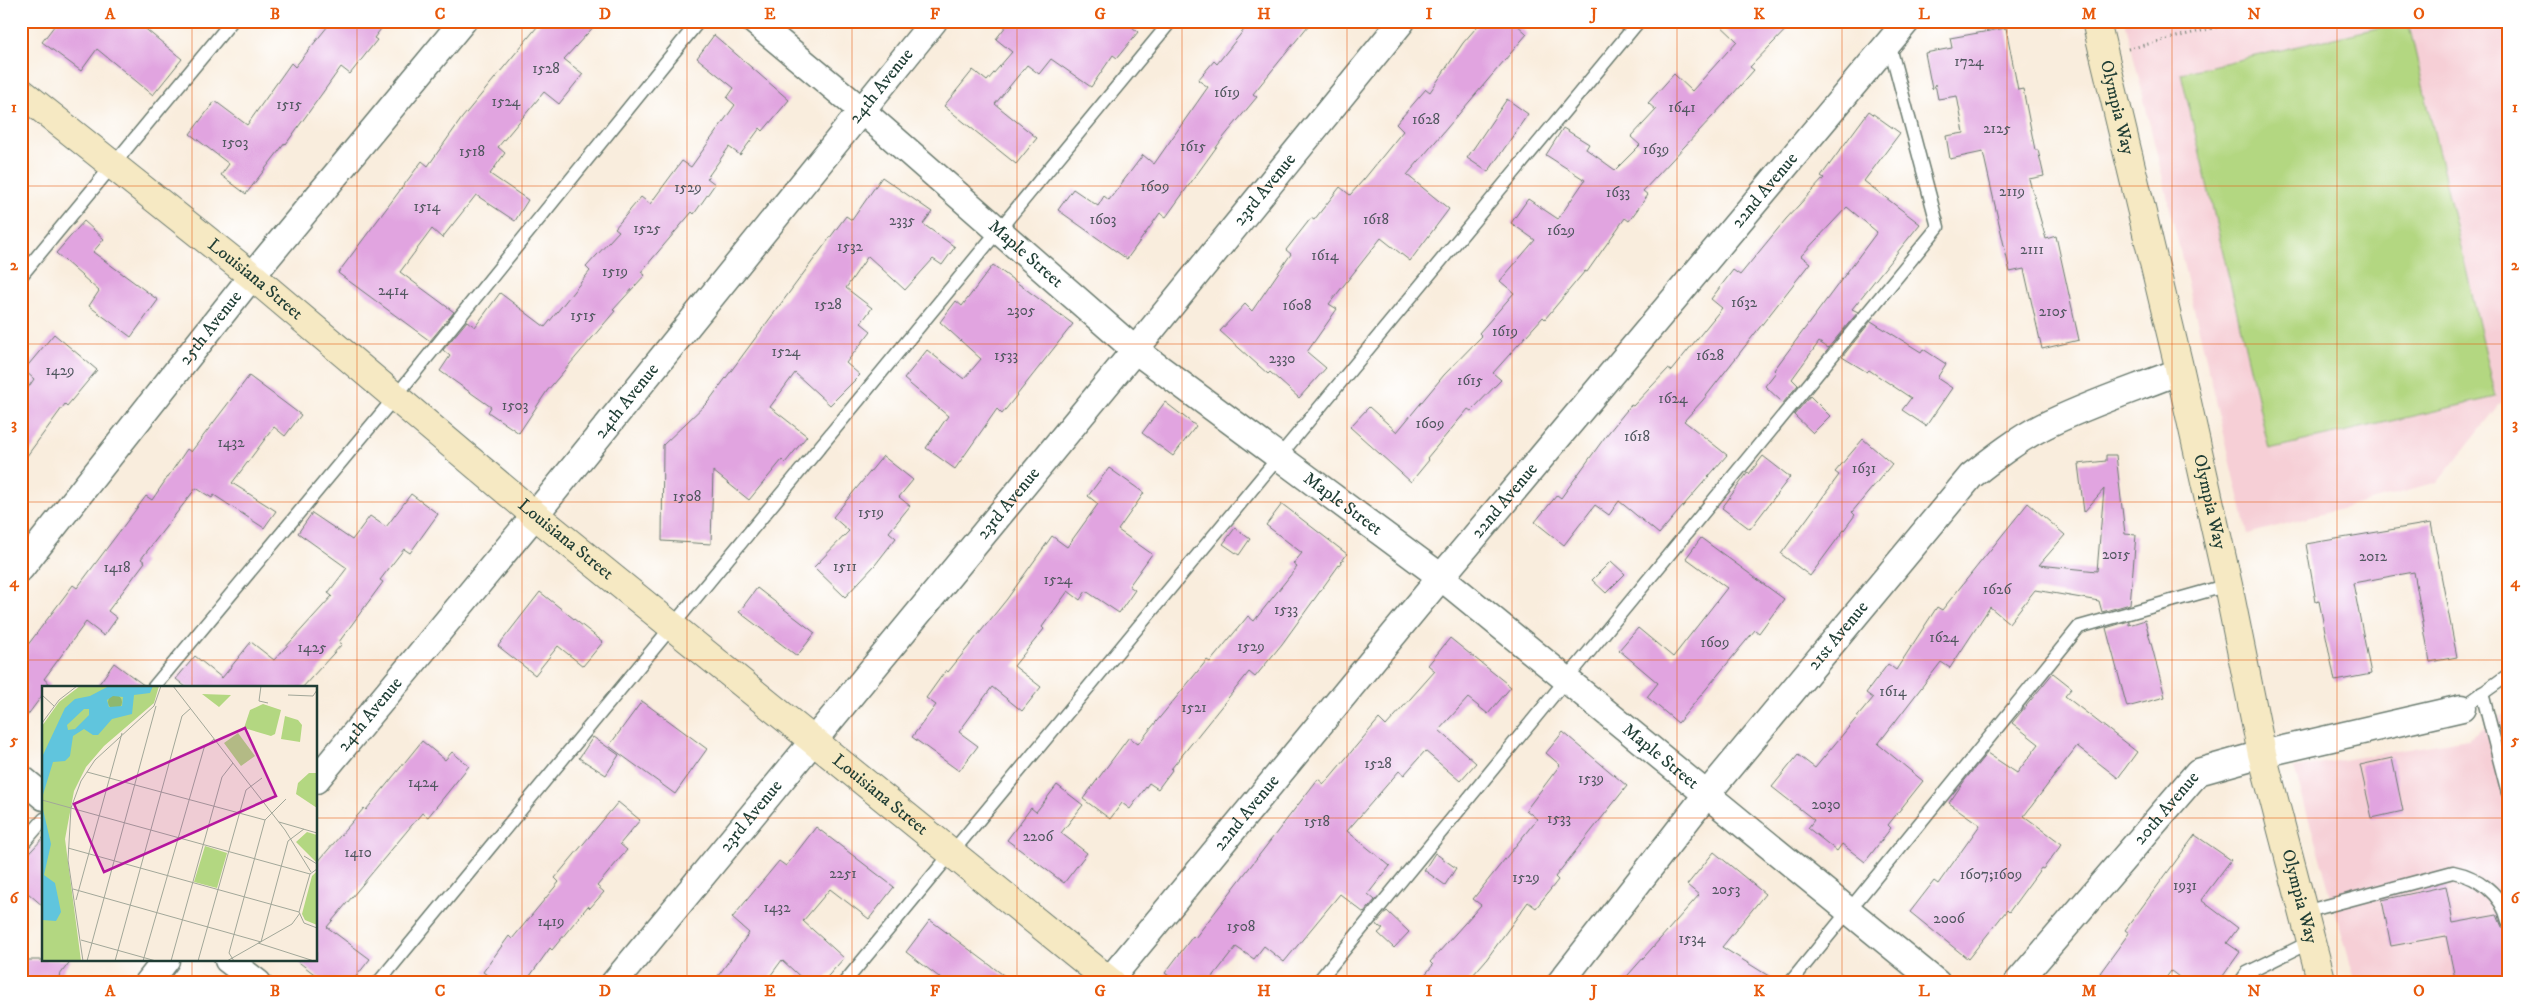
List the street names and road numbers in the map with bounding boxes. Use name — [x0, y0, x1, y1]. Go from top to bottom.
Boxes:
street label: 24th Avenue — [844, 44, 918, 128]
street label: Olympia Way — [2095, 58, 2139, 158]
street label: 22nd Avenue — [1727, 148, 1803, 233]
street label: 23rd Avenue — [1229, 149, 1301, 231]
street label: Maple Street — [984, 215, 1068, 293]
street label: Louisiana Street — [203, 234, 308, 325]
street label: 25th Avenue — [175, 286, 247, 370]
street label: 24th Avenue — [590, 359, 664, 443]
street label: Olympia Way — [2188, 452, 2231, 552]
street label: 22nd Avenue — [1467, 459, 1543, 543]
street label: 23rd Avenue — [973, 463, 1045, 544]
street label: Maple Street — [1299, 468, 1386, 541]
street label: Louisiana Street — [513, 494, 618, 585]
street label: 21st Avenue — [1803, 597, 1873, 675]
street label: 24th Avenue — [333, 673, 407, 756]
street label: Maple Street — [1618, 719, 1703, 795]
street label: Louisiana Street — [828, 749, 933, 840]
street label: 20th Avenue — [2129, 767, 2204, 850]
street label: 22nd Avenue — [1209, 771, 1284, 856]
street label: 23rd Avenue — [715, 776, 787, 857]
street label: Olympia Way — [2276, 847, 2322, 947]

